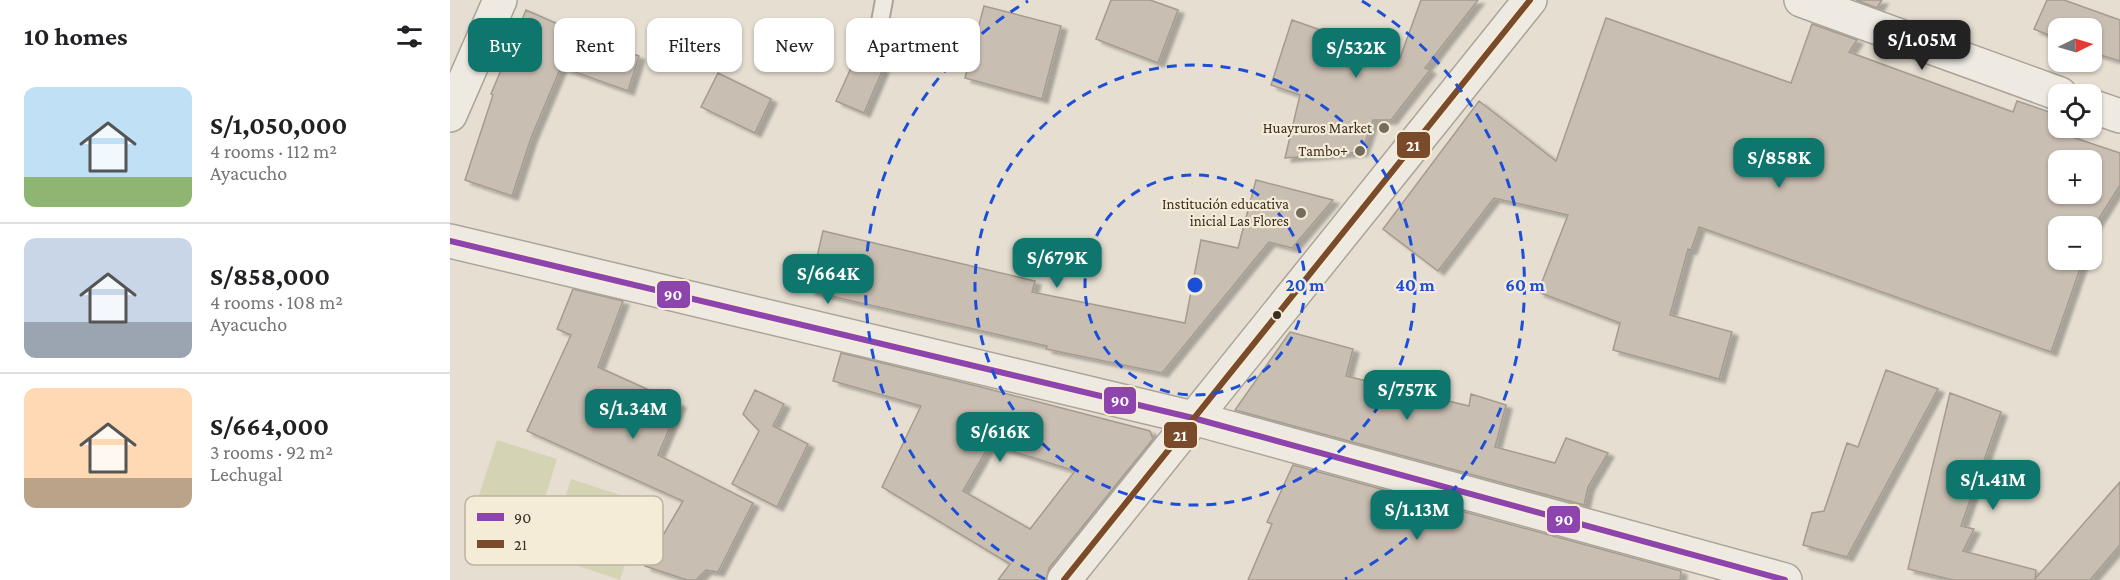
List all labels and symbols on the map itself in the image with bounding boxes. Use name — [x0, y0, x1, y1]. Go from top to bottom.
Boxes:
north arrow — [2048, 18, 2102, 72]
pin: S/1.05M — [1867, 20, 1977, 71]
pin: S/532K — [1307, 28, 1405, 79]
place label: Huayruros Market — [1263, 120, 1373, 137]
marker: Huayruros Market — [1377, 121, 1391, 135]
line badge: 21 — [1396, 131, 1431, 159]
text: 21 — [1406, 137, 1420, 154]
pin: S/858K — [1730, 138, 1828, 189]
place label: Tambo+ — [1298, 143, 1348, 159]
marker: Tambo+ — [1353, 144, 1367, 158]
place label: Institución educativa inicial Las Flores — [1162, 196, 1289, 229]
marker: Institución educativa inicial Las Flores — [1294, 206, 1308, 220]
pin: S/679K — [1008, 238, 1106, 289]
pin: S/664K — [779, 254, 877, 305]
centre of rings — [1185, 275, 1205, 295]
text: 20 m — [1286, 275, 1325, 295]
text: 40 m — [1395, 275, 1435, 295]
text: 60 m — [1505, 275, 1545, 295]
line badge: 90 — [656, 280, 691, 309]
text: 90 — [664, 286, 682, 303]
unlabelled marker — [1271, 309, 1283, 321]
pin: S/757K — [1358, 370, 1456, 421]
line badge: 90 — [1103, 386, 1137, 415]
pin: S/1.34M — [578, 389, 688, 440]
text: 90 — [1111, 392, 1129, 409]
pin: S/616K — [951, 412, 1049, 463]
line badge: 21 — [1163, 421, 1198, 449]
text: 21 — [1173, 427, 1187, 444]
pin: S/1.41M — [1938, 460, 2048, 511]
pin: S/1.13M — [1362, 490, 1472, 541]
legend — [465, 496, 663, 565]
line badge: 90 — [1546, 505, 1581, 534]
text: 90 — [514, 509, 531, 526]
text: 90 — [1555, 511, 1573, 528]
text: 21 — [514, 536, 527, 553]

